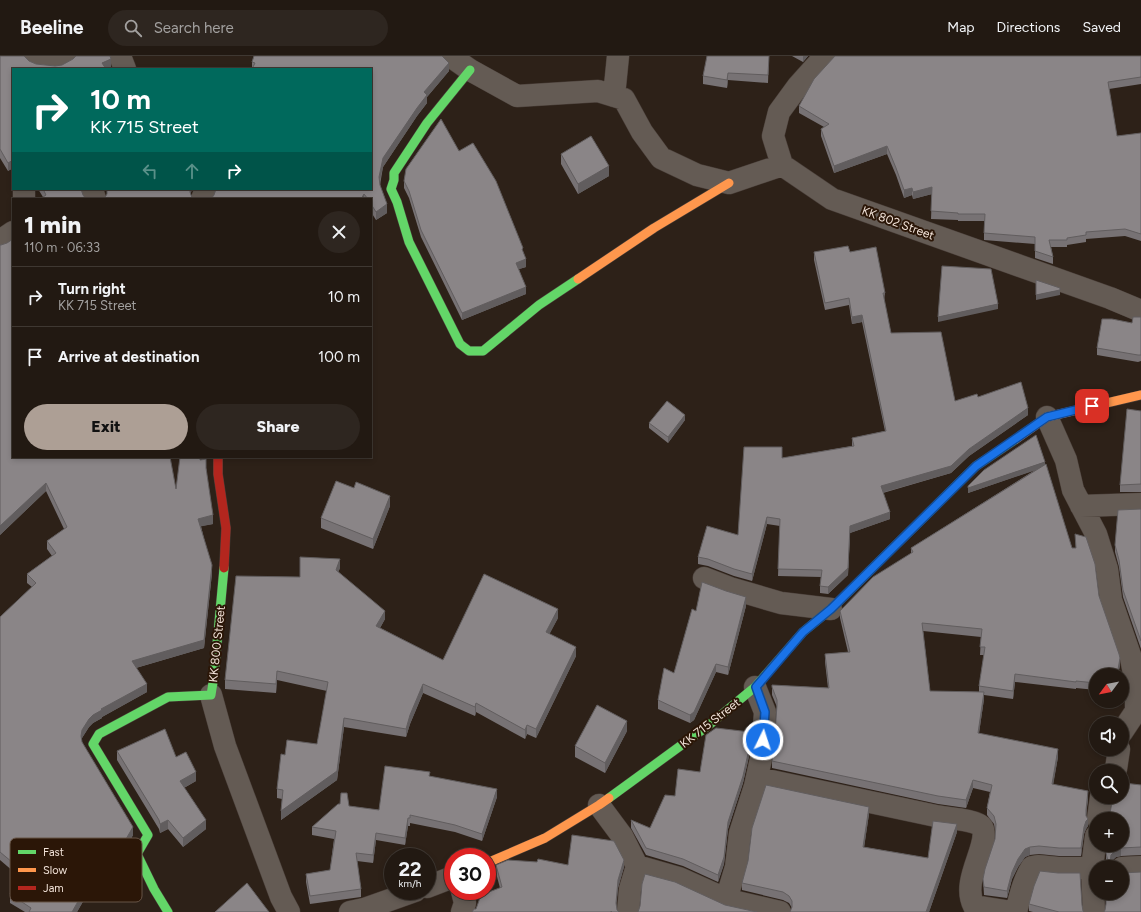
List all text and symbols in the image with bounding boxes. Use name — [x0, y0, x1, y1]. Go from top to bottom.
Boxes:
search box — [108, 10, 388, 46]
text: Beeline — [20, 16, 84, 39]
icon: search — [122, 17, 144, 39]
text: Search here — [154, 19, 234, 37]
text: Map — [947, 19, 975, 36]
text: Directions — [997, 19, 1060, 36]
text: Saved — [1082, 19, 1121, 36]
text: 10 m — [90, 82, 151, 116]
icon: right — [24, 84, 76, 136]
text: KK 715 Street — [90, 116, 199, 138]
icon: left — [139, 160, 161, 182]
icon: ahead — [181, 160, 203, 182]
icon: right — [223, 160, 245, 182]
street label: KK 802 Street — [860, 203, 937, 243]
text: 1 min — [24, 210, 81, 239]
button: close — [318, 211, 360, 253]
text: 110 m · 06:33 — [24, 240, 100, 255]
text: Turn right — [58, 280, 126, 298]
icon: right — [24, 286, 46, 308]
text: 10 m — [328, 288, 360, 306]
text: KK 715 Street — [58, 298, 137, 313]
icon: arrive — [24, 346, 46, 368]
text: Arrive at destination — [58, 348, 199, 366]
text: 100 m — [318, 348, 360, 366]
pin — [1075, 389, 1109, 423]
icon: arrive — [1081, 395, 1103, 417]
button: Exit — [24, 404, 188, 450]
button: Share — [196, 404, 360, 450]
street label: KK 800 Street — [206, 605, 228, 683]
north arrow — [1089, 668, 1129, 708]
map controls — [1089, 668, 1129, 900]
street label: KK 715 Street — [677, 695, 743, 751]
button: sound — [1089, 716, 1129, 756]
position arrow — [742, 719, 784, 761]
button: search — [1089, 764, 1129, 804]
button: + — [1089, 812, 1129, 852]
legend — [10, 838, 142, 902]
text: Fast — [43, 846, 64, 859]
speed limit sign: 30 — [444, 848, 496, 900]
text: 22 — [398, 857, 422, 881]
button: − — [1089, 860, 1129, 900]
text: Slow — [43, 864, 67, 877]
text: km/h — [399, 877, 421, 890]
text: Jam — [43, 882, 64, 895]

